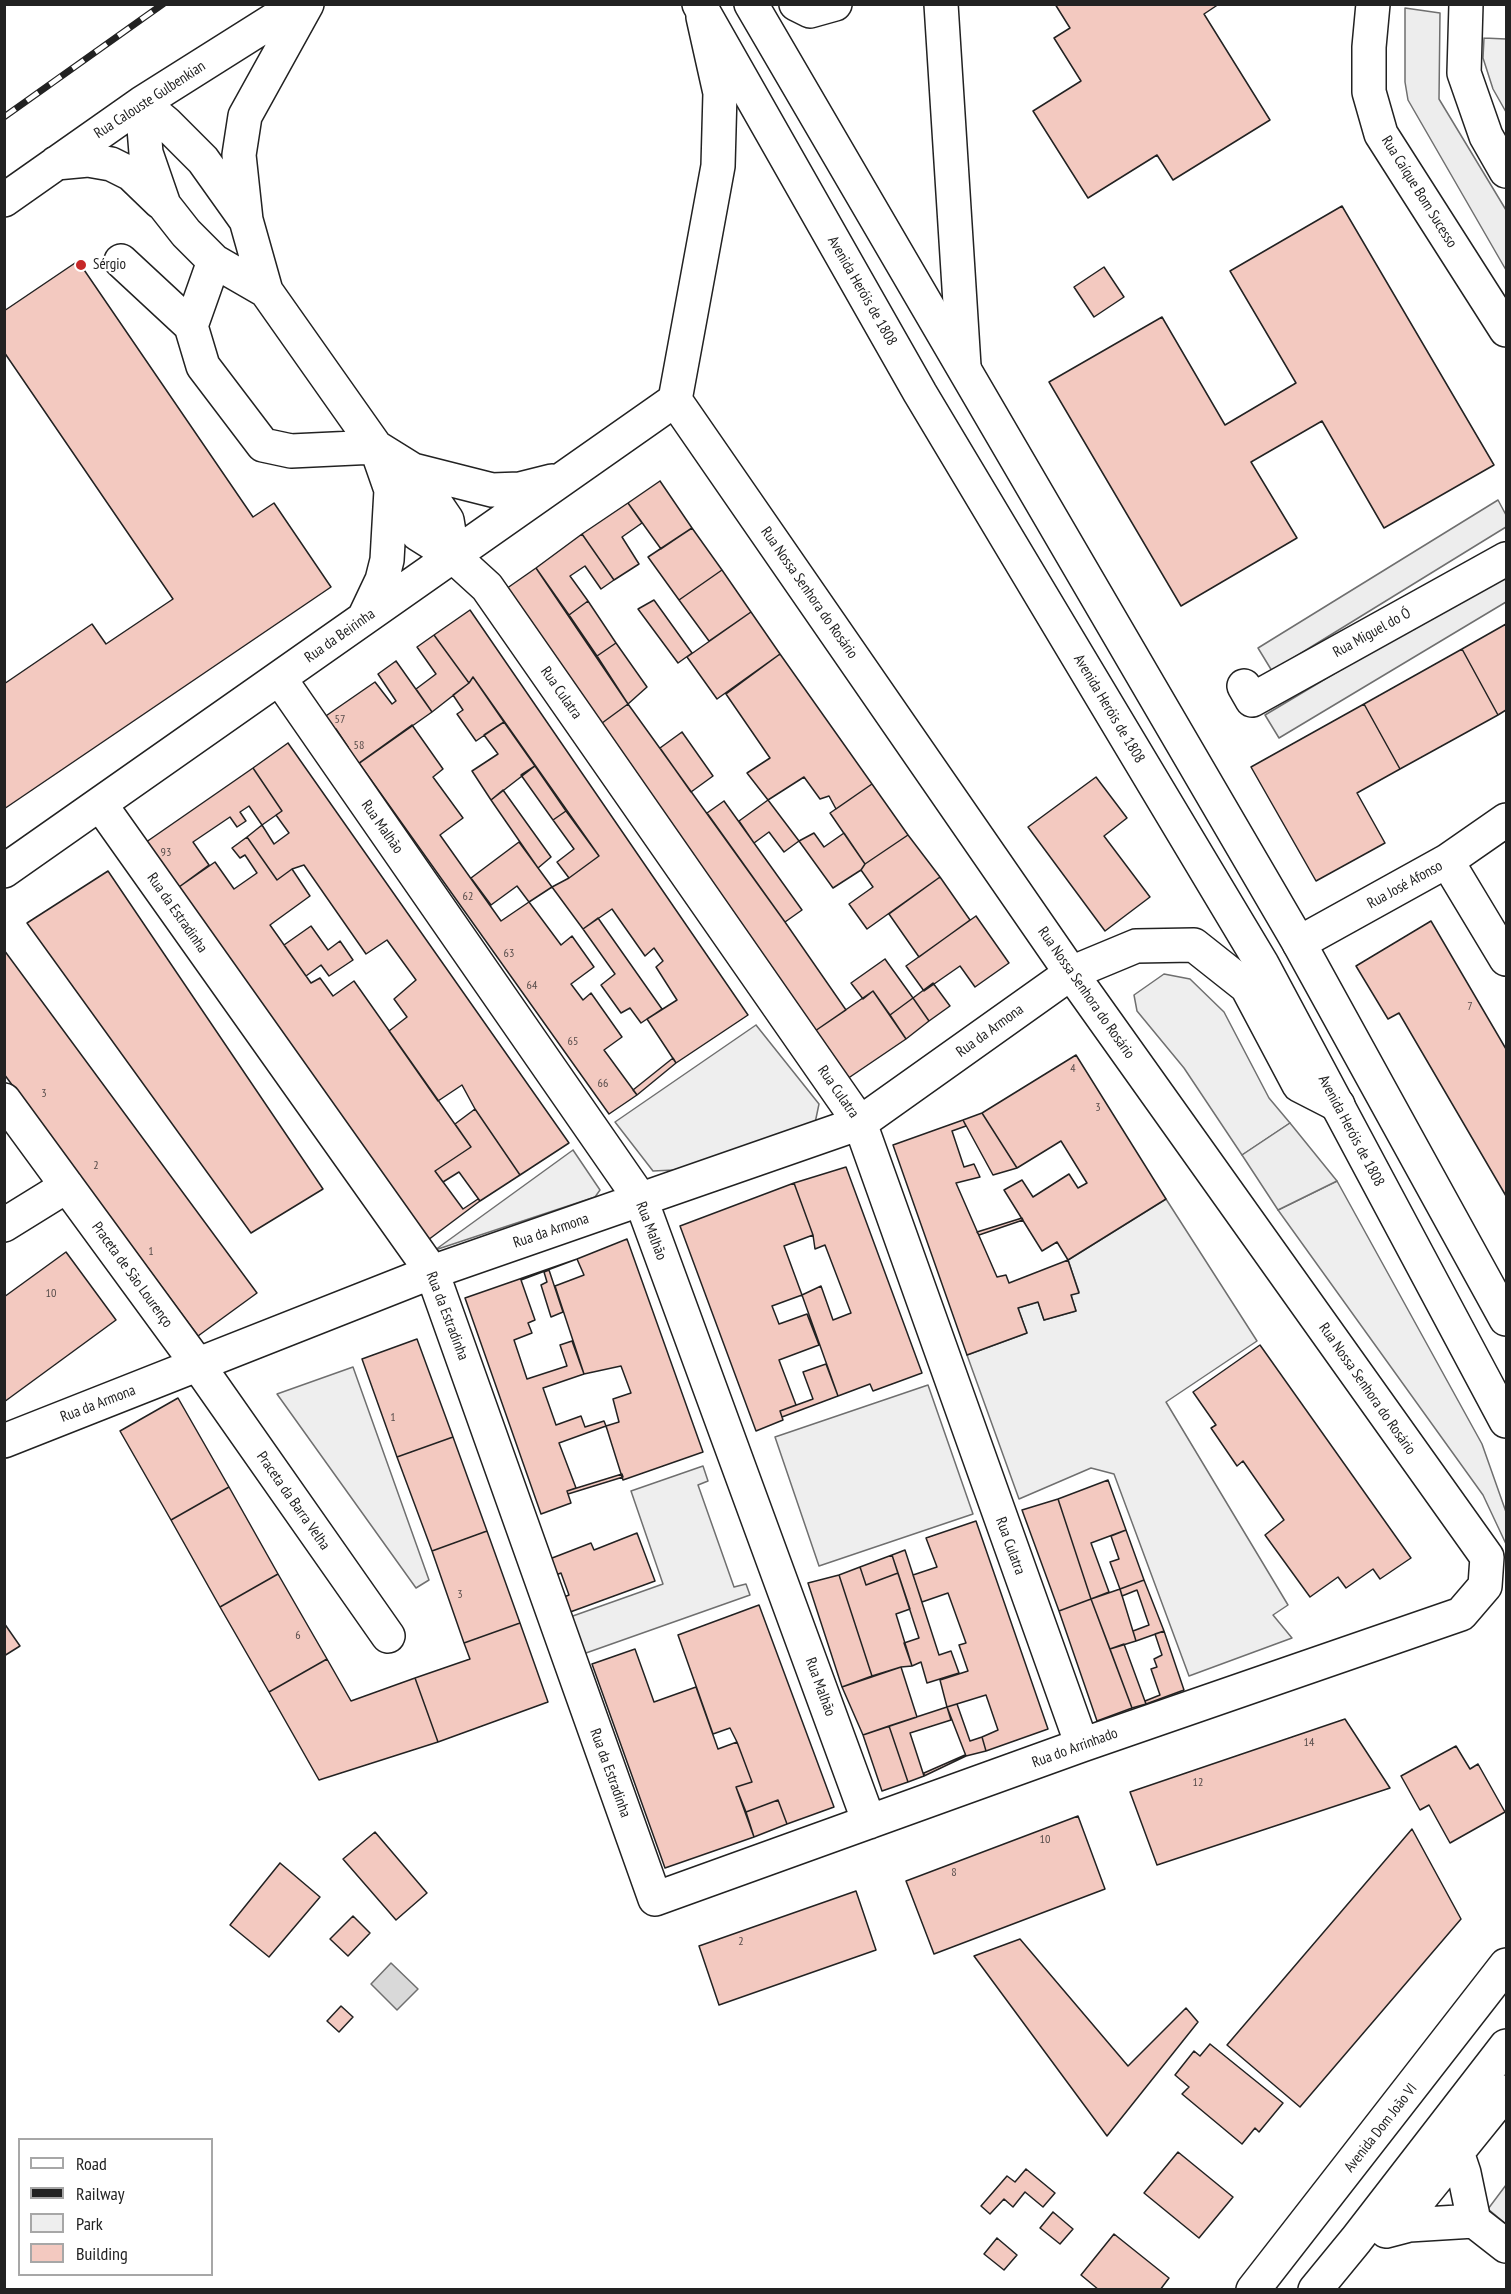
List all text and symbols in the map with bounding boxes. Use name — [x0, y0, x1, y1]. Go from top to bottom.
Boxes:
street label: Rua Calouste Gulbenkian — [91, 57, 209, 143]
street label: Rua Caíque Bom Sucesso — [1377, 133, 1461, 251]
street label: Avenida Heróis de 1808 — [823, 233, 901, 349]
place label: Sérgio — [93, 256, 126, 274]
marker: Sérgio — [74, 258, 88, 272]
street label: Rua Nossa Senhora do Rosário — [757, 524, 861, 662]
street label: Rua Miguel do Ó — [1330, 604, 1414, 662]
street label: Rua da Beirinha — [301, 605, 379, 667]
street label: Avenida Heróis de 1808 — [1070, 651, 1148, 767]
street label: Rua Culatra — [536, 663, 586, 723]
house number: 57 — [335, 713, 345, 727]
house number: 58 — [354, 739, 364, 753]
street label: Rua Malhão — [357, 797, 407, 857]
house number: 93 — [161, 846, 171, 860]
street label: Rua José Afonso — [1364, 857, 1446, 913]
street label: Rua da Estradinha — [143, 870, 211, 956]
house number: 62 — [463, 890, 473, 904]
street label: Rua Nossa Senhora do Rosário — [1034, 924, 1138, 1062]
house number: 63 — [504, 947, 514, 961]
house number: 64 — [527, 979, 537, 993]
house number: 7 — [1467, 1000, 1473, 1014]
street label: Rua da Armona — [953, 1001, 1027, 1061]
house number: 65 — [568, 1035, 578, 1049]
street label: Rua Culatra — [813, 1062, 863, 1122]
house number: 4 — [1070, 1062, 1076, 1076]
street label: Avenida Heróis de 1808 — [1314, 1072, 1388, 1190]
house number: 66 — [598, 1077, 608, 1091]
house number: 3 — [41, 1087, 47, 1101]
house number: 3 — [1095, 1101, 1101, 1115]
house number: 2 — [93, 1159, 99, 1173]
street label: Rua Malhão — [632, 1199, 670, 1263]
street label: Rua da Armona — [511, 1210, 591, 1252]
street label: Praceta de São Lourenço — [88, 1219, 176, 1331]
house number: 1 — [148, 1245, 154, 1259]
street label: Rua da Estradinha — [422, 1269, 472, 1363]
house number: 10 — [46, 1287, 56, 1301]
street label: Rua Nossa Senhora do Rosário — [1315, 1320, 1419, 1458]
street label: Rua da Armona — [58, 1382, 138, 1426]
house number: 1 — [390, 1411, 396, 1425]
street label: Praceta da Barra Velha — [252, 1448, 334, 1554]
street label: Rua Culatra — [991, 1515, 1029, 1577]
house number: 3 — [457, 1588, 463, 1602]
house number: 6 — [295, 1629, 301, 1643]
street label: Rua Malhão — [801, 1655, 839, 1719]
street label: Rua do Arrinhado — [1030, 1724, 1120, 1772]
street label: Rua da Estradinha — [586, 1726, 634, 1820]
house number: 14 — [1304, 1736, 1314, 1750]
house number: 12 — [1193, 1776, 1203, 1790]
house number: 10 — [1040, 1833, 1050, 1847]
house number: 8 — [951, 1866, 957, 1880]
house number: 2 — [738, 1935, 744, 1949]
street label: Avenida Dom João VI — [1341, 2080, 1421, 2176]
legend — [18, 2138, 213, 2276]
text: Road — [76, 2152, 107, 2175]
text: Railway — [76, 2182, 125, 2205]
text: Park — [76, 2212, 103, 2235]
text: Building — [76, 2242, 128, 2265]

